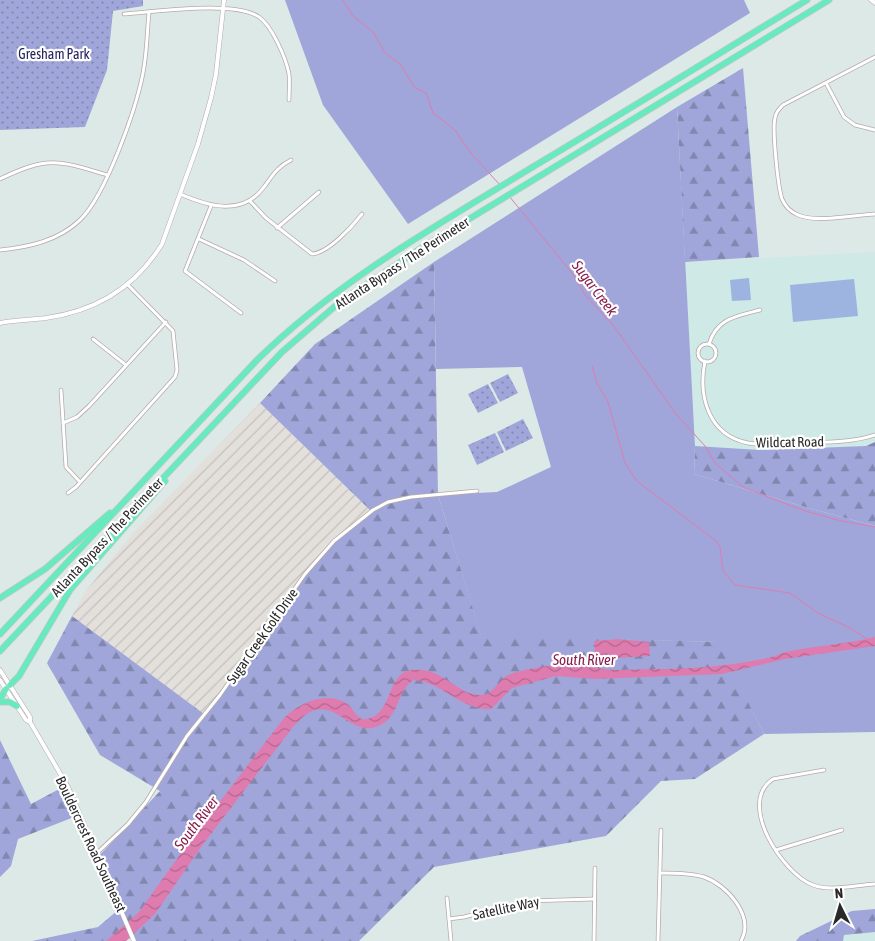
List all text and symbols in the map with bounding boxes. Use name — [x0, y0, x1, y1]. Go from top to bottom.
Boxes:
park label: Gresham Park — [18, 46, 90, 62]
street label: Atlanta Bypass / The Perimeter — [332, 213, 473, 312]
water label: Sugar Creek — [568, 256, 621, 319]
street label: Wildcat Road — [756, 433, 824, 451]
street label: Atlanta Bypass / The Perimeter — [48, 474, 167, 600]
street label: Sugar Creek Golf Drive — [223, 585, 301, 687]
water label: South River — [552, 651, 616, 668]
street label: Bouldercrest Road Southeast — [53, 774, 129, 914]
water label: South River — [170, 792, 222, 854]
north arrow — [815, 881, 865, 931]
text: N — [834, 885, 844, 901]
street label: Satellite Way — [471, 893, 541, 923]

